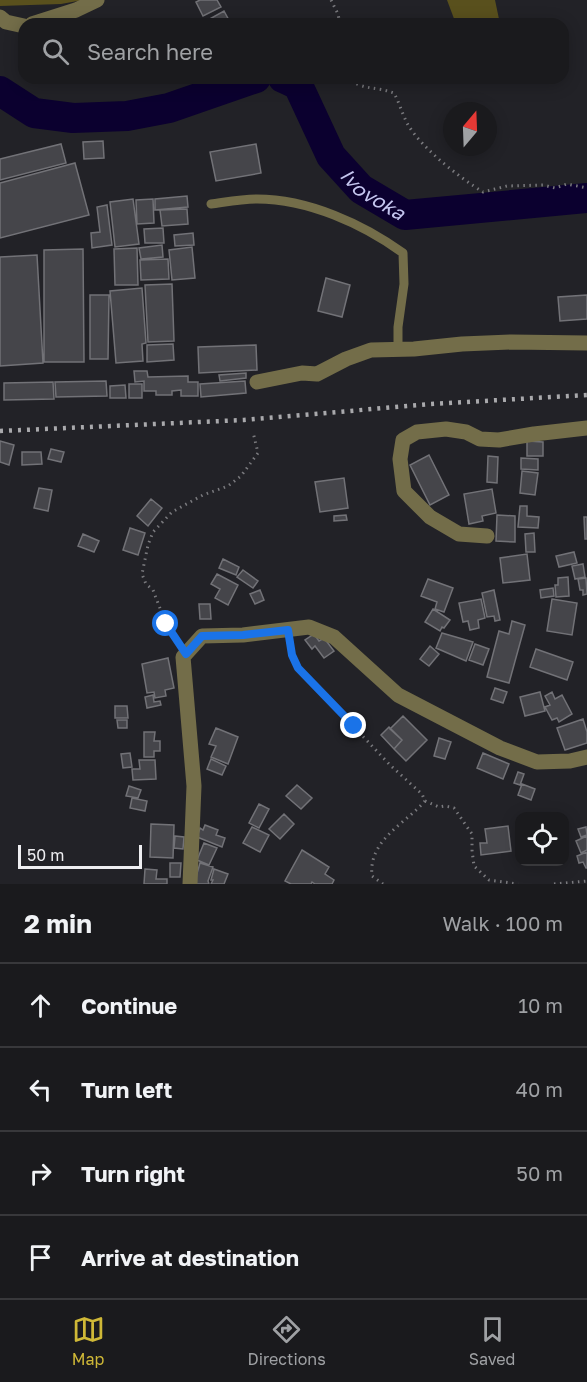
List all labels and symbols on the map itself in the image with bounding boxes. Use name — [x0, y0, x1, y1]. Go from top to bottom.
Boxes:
north arrow — [443, 102, 497, 156]
water label: Ivovoka — [336, 163, 410, 225]
route start — [152, 610, 178, 636]
route end — [340, 712, 366, 738]
scale bar — [18, 842, 142, 870]

